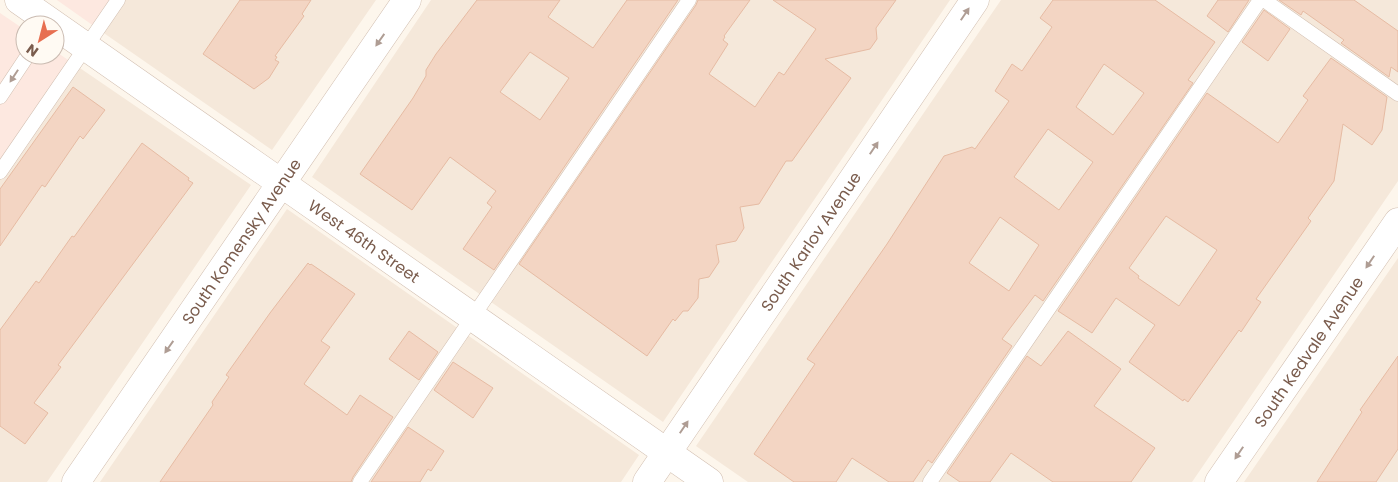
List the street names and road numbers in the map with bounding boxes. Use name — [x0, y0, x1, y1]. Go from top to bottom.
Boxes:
street label: South Komensky Avenue — [176, 154, 307, 329]
street label: South Karlov Avenue — [755, 167, 866, 316]
street label: West 46th Street — [304, 194, 425, 288]
street label: South Kedvale Avenue — [1248, 272, 1369, 432]

